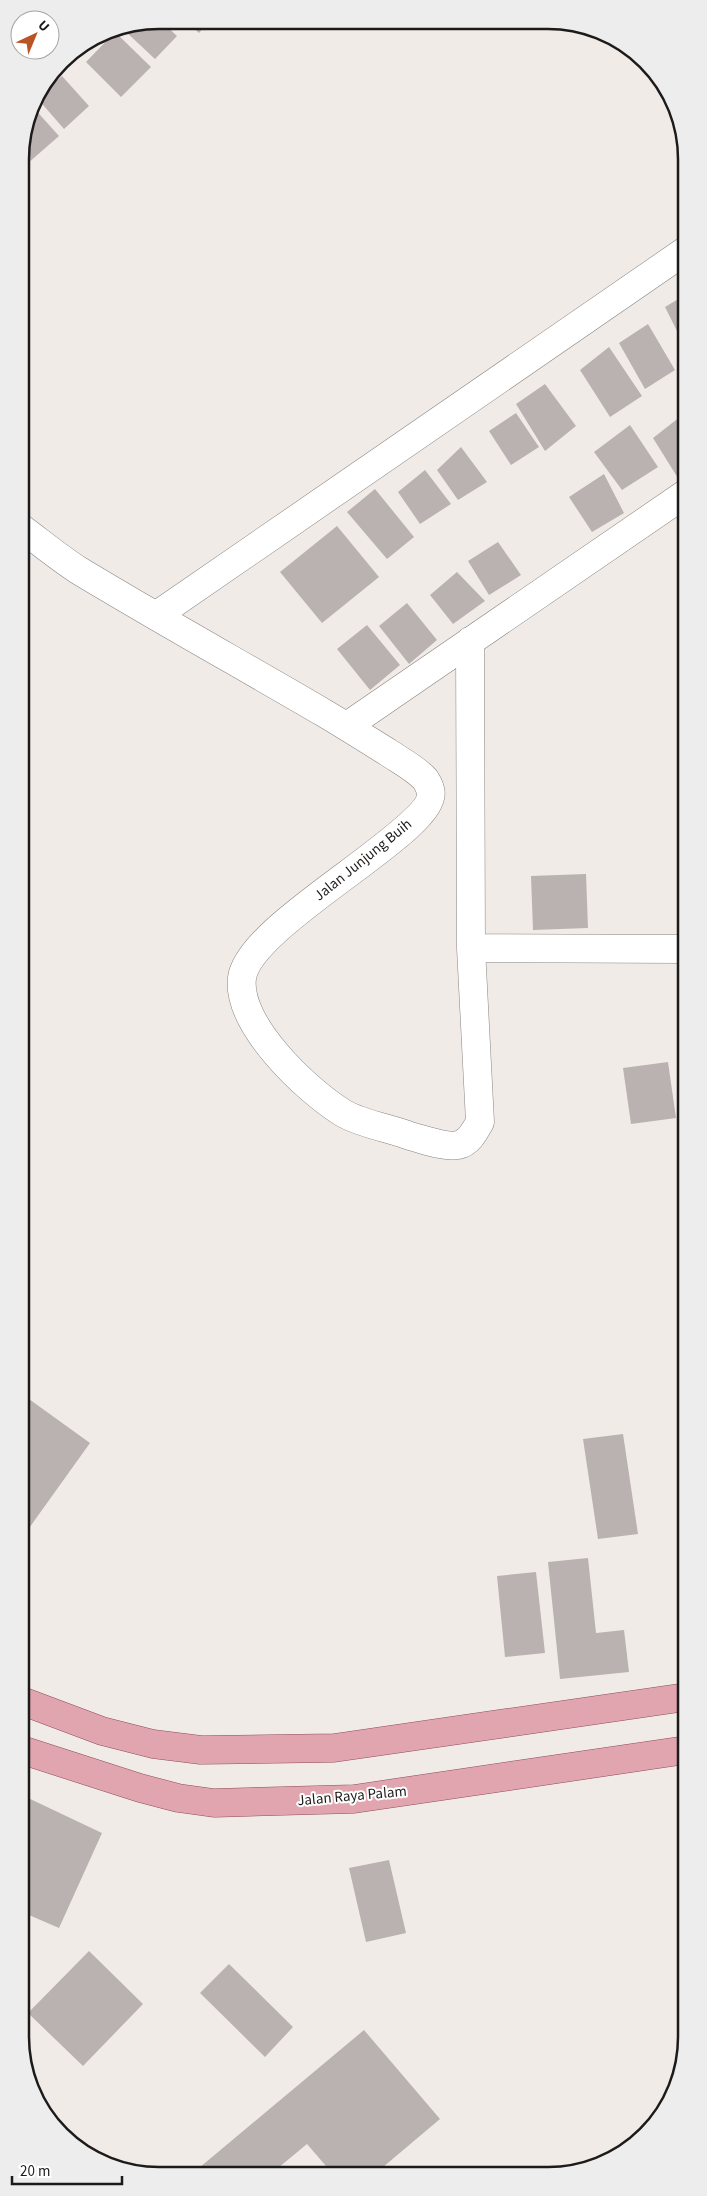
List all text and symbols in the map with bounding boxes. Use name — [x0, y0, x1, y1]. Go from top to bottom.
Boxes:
north arrow — [10, 10, 60, 60]
text: U — [33, 16, 54, 37]
street label: Jalan Junjung Buih — [310, 814, 416, 906]
street label: Jalan Raya Palam — [296, 1781, 408, 1811]
scale bar — [12, 2154, 122, 2186]
text: 20 m — [20, 2161, 50, 2182]

